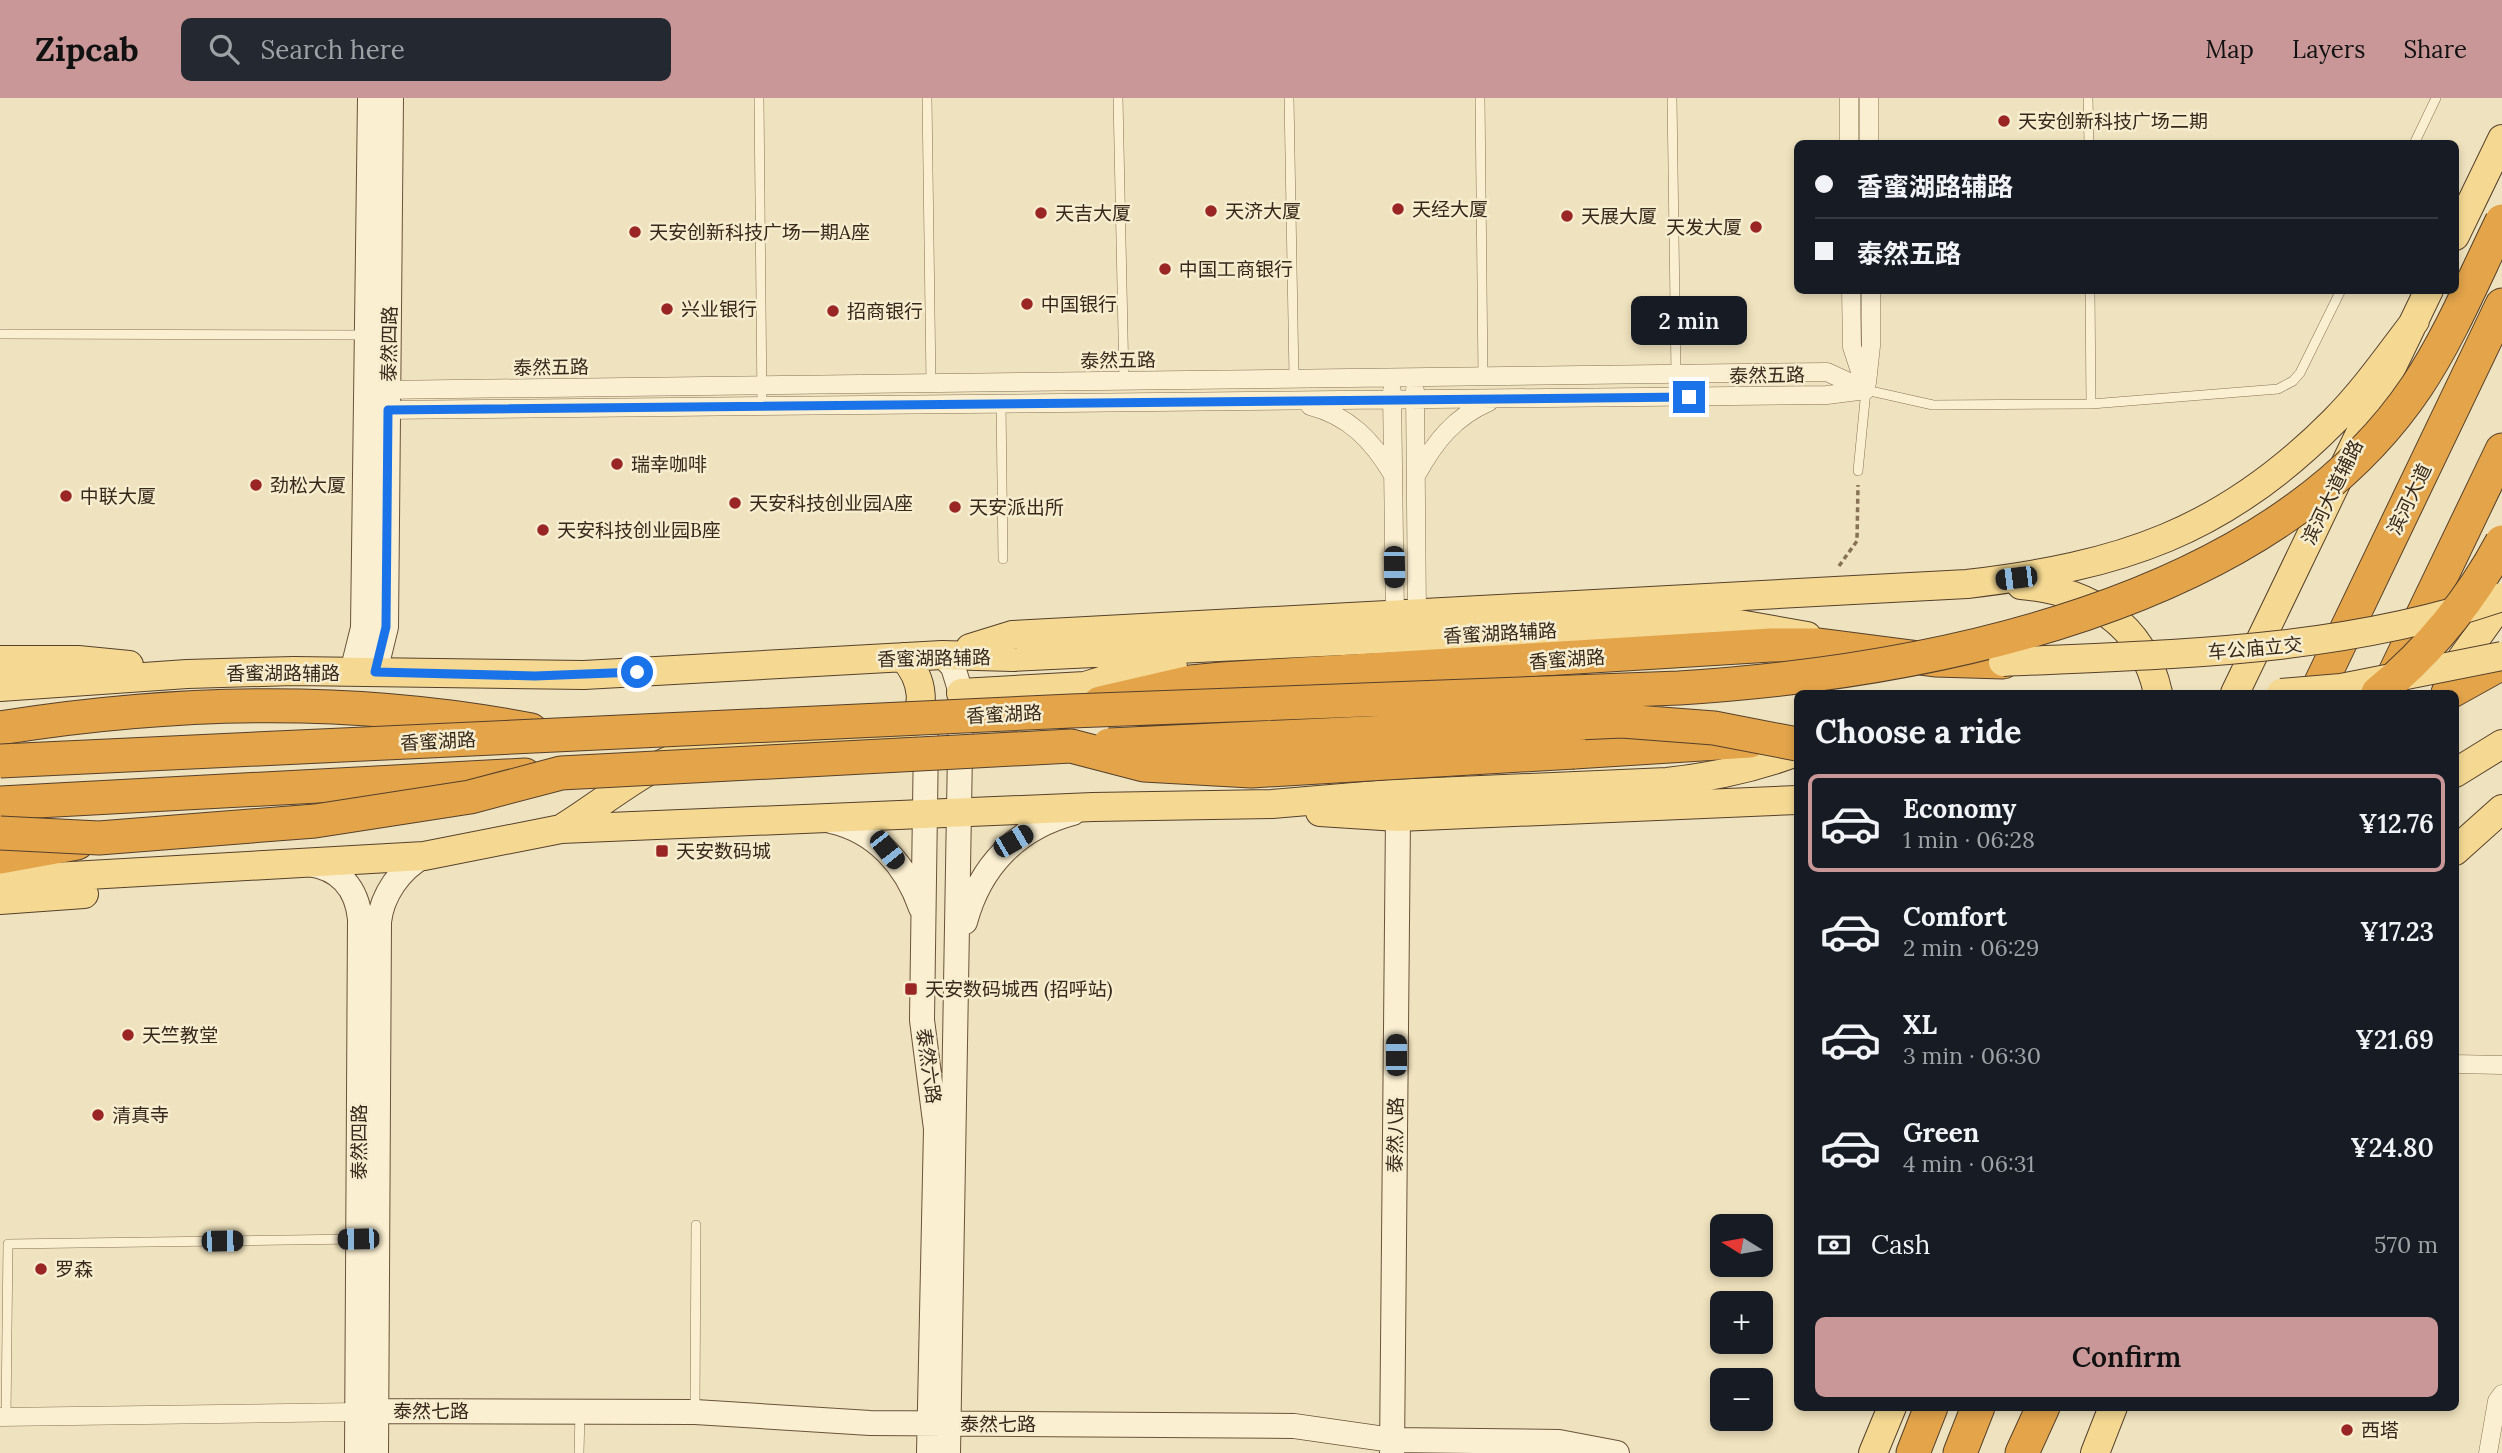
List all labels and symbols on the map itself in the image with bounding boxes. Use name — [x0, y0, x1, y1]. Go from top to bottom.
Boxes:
place label: 天安创新科技广场二期 — [2018, 109, 2208, 133]
marker: 天安创新科技广场二期 — [1996, 113, 2012, 129]
place label: 天经大厦 — [1412, 197, 1488, 221]
place label: 天济大厦 — [1225, 199, 1301, 223]
place label: 天吉大厦 — [1055, 201, 1131, 225]
marker: 天经大厦 — [1390, 201, 1406, 217]
marker: 天济大厦 — [1203, 203, 1219, 219]
place label: 天展大厦 — [1581, 204, 1657, 228]
marker: 天吉大厦 — [1033, 205, 1049, 221]
marker: 天展大厦 — [1559, 208, 1575, 224]
place label: 天发大厦 — [1666, 215, 1742, 239]
marker: 天发大厦 — [1748, 219, 1764, 235]
place label: 天安创新科技广场一期A座 — [649, 220, 870, 244]
marker: 天安创新科技广场一期A座 — [627, 224, 643, 240]
place label: 中国工商银行 — [1179, 257, 1293, 281]
marker: 中国工商银行 — [1157, 261, 1173, 277]
place label: 中国银行 — [1041, 292, 1117, 316]
marker: 中国银行 — [1019, 296, 1035, 312]
callout: 2 min — [1631, 296, 1747, 344]
place label: 兴业银行 — [681, 297, 757, 321]
place label: 招商银行 — [847, 299, 923, 323]
marker: 兴业银行 — [659, 301, 675, 317]
marker: 招商银行 — [825, 303, 841, 319]
street label: 泰然四路 — [376, 306, 402, 382]
street label: 泰然五路 — [1080, 347, 1156, 373]
street label: 泰然五路 — [513, 354, 589, 380]
street label: 泰然五路 — [1729, 362, 1805, 388]
route end — [1673, 381, 1705, 413]
street label: 滨河大道辅路 — [2296, 436, 2368, 548]
place label: 瑞幸咖啡 — [631, 452, 707, 476]
marker: 瑞幸咖啡 — [609, 456, 625, 472]
street label: 滨河大道 — [2382, 460, 2436, 538]
place label: 劲松大厦 — [270, 473, 346, 497]
marker: 劲松大厦 — [248, 477, 264, 493]
place label: 中联大厦 — [80, 484, 156, 508]
marker: 中联大厦 — [58, 488, 74, 504]
place label: 天安科技创业园A座 — [749, 491, 913, 515]
marker: 天安科技创业园A座 — [727, 495, 743, 511]
place label: 天安派出所 — [969, 495, 1064, 519]
marker: 天安派出所 — [947, 499, 963, 515]
place label: 天安科技创业园B座 — [557, 518, 721, 542]
marker: 天安科技创业园B座 — [535, 522, 551, 538]
car — [1384, 546, 1405, 588]
car — [1994, 565, 2039, 591]
street label: 香蜜湖路辅路 — [1442, 618, 1558, 648]
street label: 车公庙立交 — [2207, 632, 2303, 664]
street label: 香蜜湖路 — [1528, 644, 1606, 674]
street label: 香蜜湖路辅路 — [877, 645, 991, 671]
route start — [621, 656, 653, 688]
street label: 香蜜湖路辅路 — [226, 661, 340, 685]
street label: 香蜜湖路 — [965, 700, 1043, 728]
street label: 香蜜湖路 — [399, 727, 477, 755]
car — [990, 821, 1037, 861]
car — [866, 827, 909, 873]
place label: 天安数码城 — [676, 839, 771, 863]
marker: 天安数码城 — [654, 843, 670, 859]
place label: 天安数码城西 (招呼站) — [925, 977, 1113, 1002]
marker: 天安数码城西 (招呼站) — [903, 981, 919, 997]
place label: 天竺教堂 — [142, 1023, 218, 1047]
marker: 天竺教堂 — [120, 1027, 136, 1043]
street label: 泰然六路 — [912, 1027, 946, 1105]
car — [1386, 1034, 1407, 1076]
street label: 泰然八路 — [1382, 1097, 1408, 1173]
place label: 清真寺 — [112, 1103, 169, 1127]
street label: 泰然四路 — [347, 1104, 371, 1180]
marker: 清真寺 — [90, 1107, 106, 1123]
north arrow — [1710, 1214, 1773, 1278]
car — [337, 1228, 380, 1250]
car — [201, 1230, 244, 1252]
place label: 罗森 — [55, 1257, 93, 1281]
marker: 罗森 — [33, 1261, 49, 1277]
street label: 泰然七路 — [393, 1399, 469, 1423]
street label: 泰然七路 — [960, 1412, 1036, 1436]
place label: 西塔 — [2361, 1418, 2399, 1442]
marker: 西塔 — [2339, 1422, 2355, 1438]

